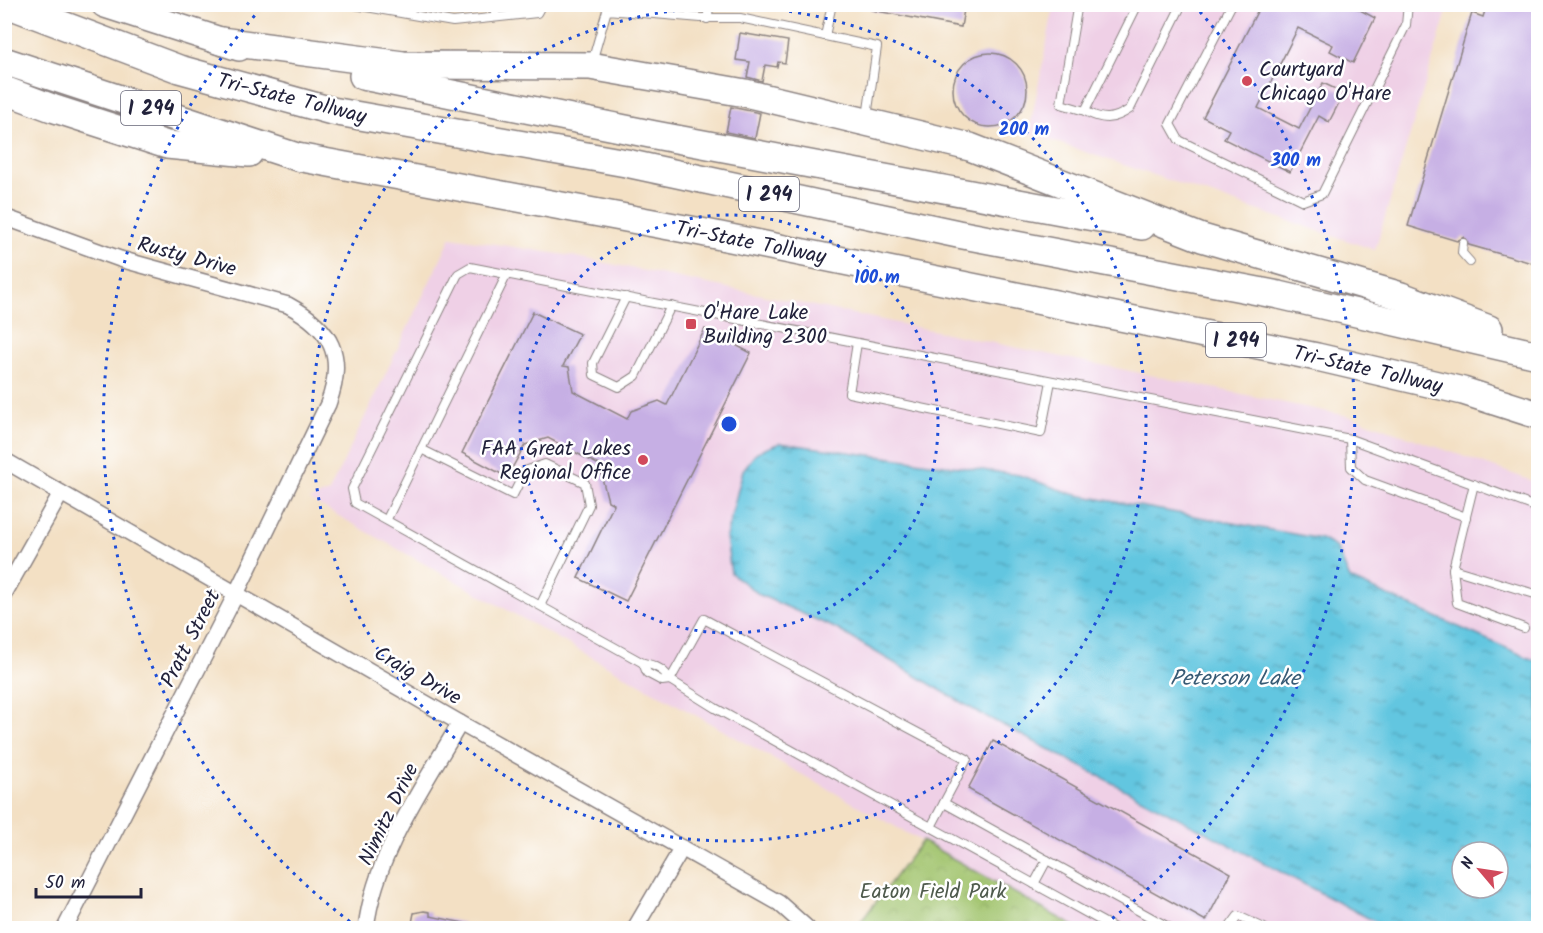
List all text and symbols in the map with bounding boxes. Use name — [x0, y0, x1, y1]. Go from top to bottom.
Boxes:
place label: Courtyard Chicago O'Hare — [1259, 54, 1392, 111]
street label: Tri-State Tollway — [214, 65, 370, 134]
marker: Courtyard Chicago O'Hare — [1240, 74, 1254, 88]
road number: I 294 — [121, 91, 181, 125]
text: 200 m — [999, 116, 1050, 145]
text: 300 m — [1270, 147, 1321, 176]
road number: I 294 — [739, 177, 799, 211]
street label: Tri-State Tollway — [673, 213, 829, 274]
street label: Rusty Drive — [133, 228, 240, 287]
text: 100 m — [854, 264, 900, 293]
place label: O'Hare Lake Building 2300 — [703, 297, 827, 354]
marker: O'Hare Lake Building 2300 — [684, 317, 698, 331]
road number: I 294 — [1206, 323, 1266, 357]
street label: Tri-State Tollway — [1289, 337, 1446, 404]
centre of rings — [719, 414, 739, 434]
place label: FAA Great Lakes Regional Office — [481, 433, 632, 490]
marker: FAA Great Lakes Regional Office — [636, 453, 650, 467]
street label: Pratt Street — [153, 583, 231, 693]
street label: Craig Drive — [367, 638, 468, 715]
water label: Peterson Lake — [1170, 662, 1302, 697]
street label: Nimitz Drive — [350, 757, 429, 872]
north arrow — [1450, 840, 1510, 900]
text: N — [1455, 853, 1482, 874]
scale bar — [36, 861, 141, 899]
text: 50 m — [45, 869, 85, 898]
park label: Eaton Field Park — [860, 876, 1007, 909]

